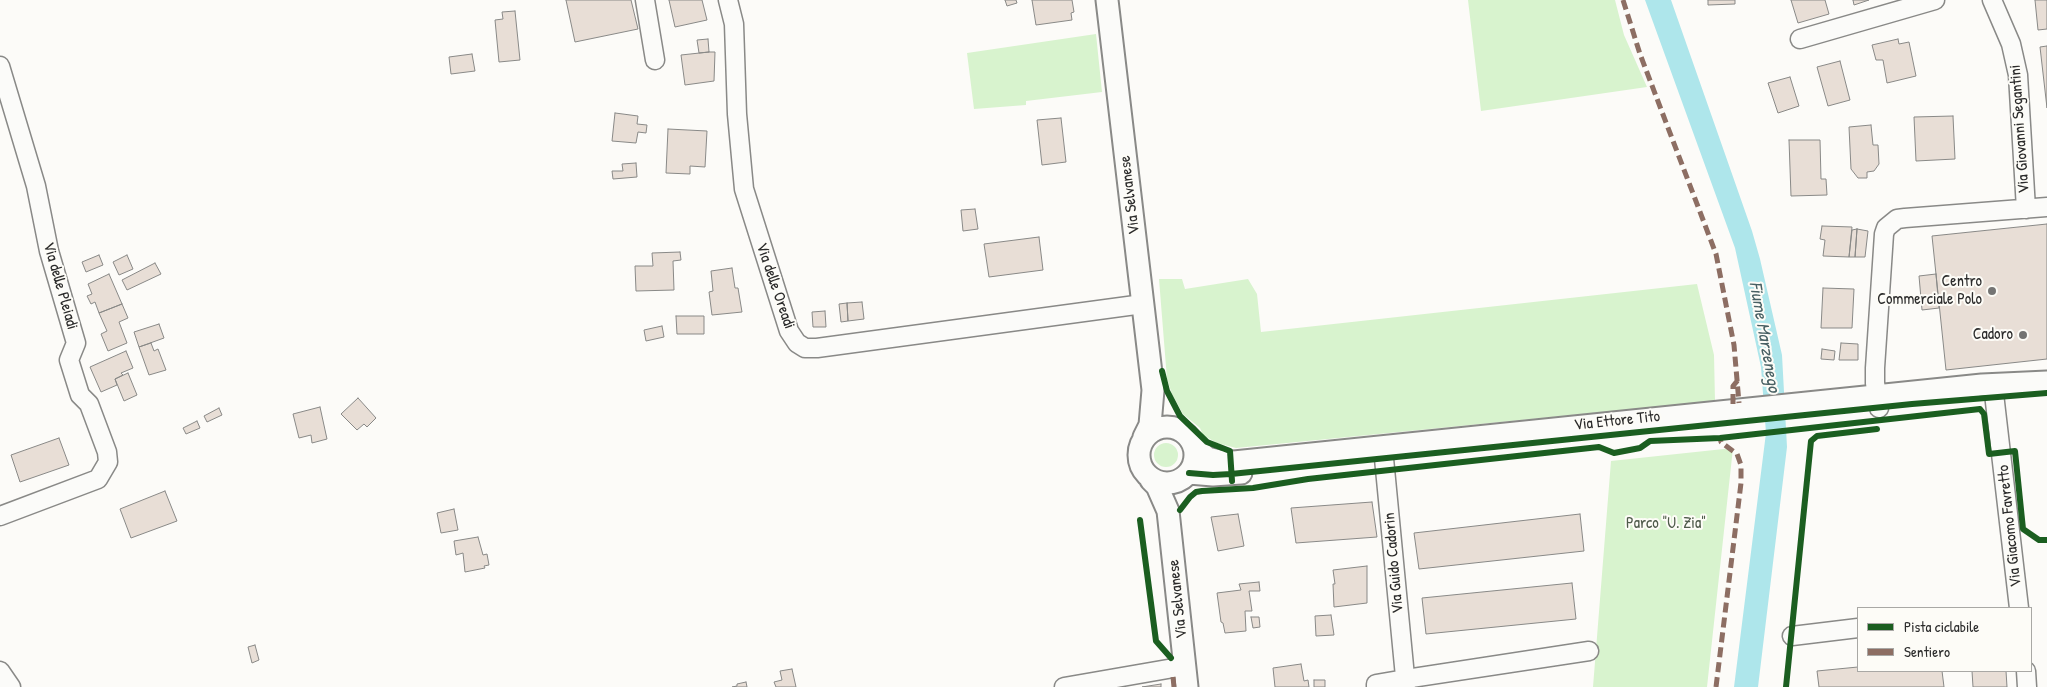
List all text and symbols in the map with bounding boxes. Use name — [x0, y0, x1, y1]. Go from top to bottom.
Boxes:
street label: Via Giovanni Segantini — [2006, 64, 2034, 194]
street label: Via Selvanese — [1116, 154, 1144, 236]
street label: Via delle Pleiadi — [38, 240, 82, 332]
street label: Via delle Oreadi — [751, 241, 799, 331]
place label: Centro Commerciale Polo — [1877, 272, 1982, 310]
water label: Fiume Marzenego — [1744, 280, 1784, 394]
marker: Centro Commerciale Polo — [1986, 285, 1998, 297]
place label: Cadoro — [1973, 325, 2013, 345]
marker: Cadoro — [2017, 329, 2029, 341]
street label: Via Ettore Tito — [1573, 407, 1661, 435]
street label: Via Giacomo Favretto — [1994, 464, 2026, 588]
street label: Via Guido Cadorin — [1380, 512, 1408, 614]
park label: Parco "U. Zia" — [1626, 514, 1706, 534]
street label: Via Selvanese — [1164, 559, 1192, 639]
legend — [1857, 607, 2032, 672]
text: Pista ciclabile — [1904, 616, 1979, 637]
text: Sentiero — [1904, 641, 1950, 662]

